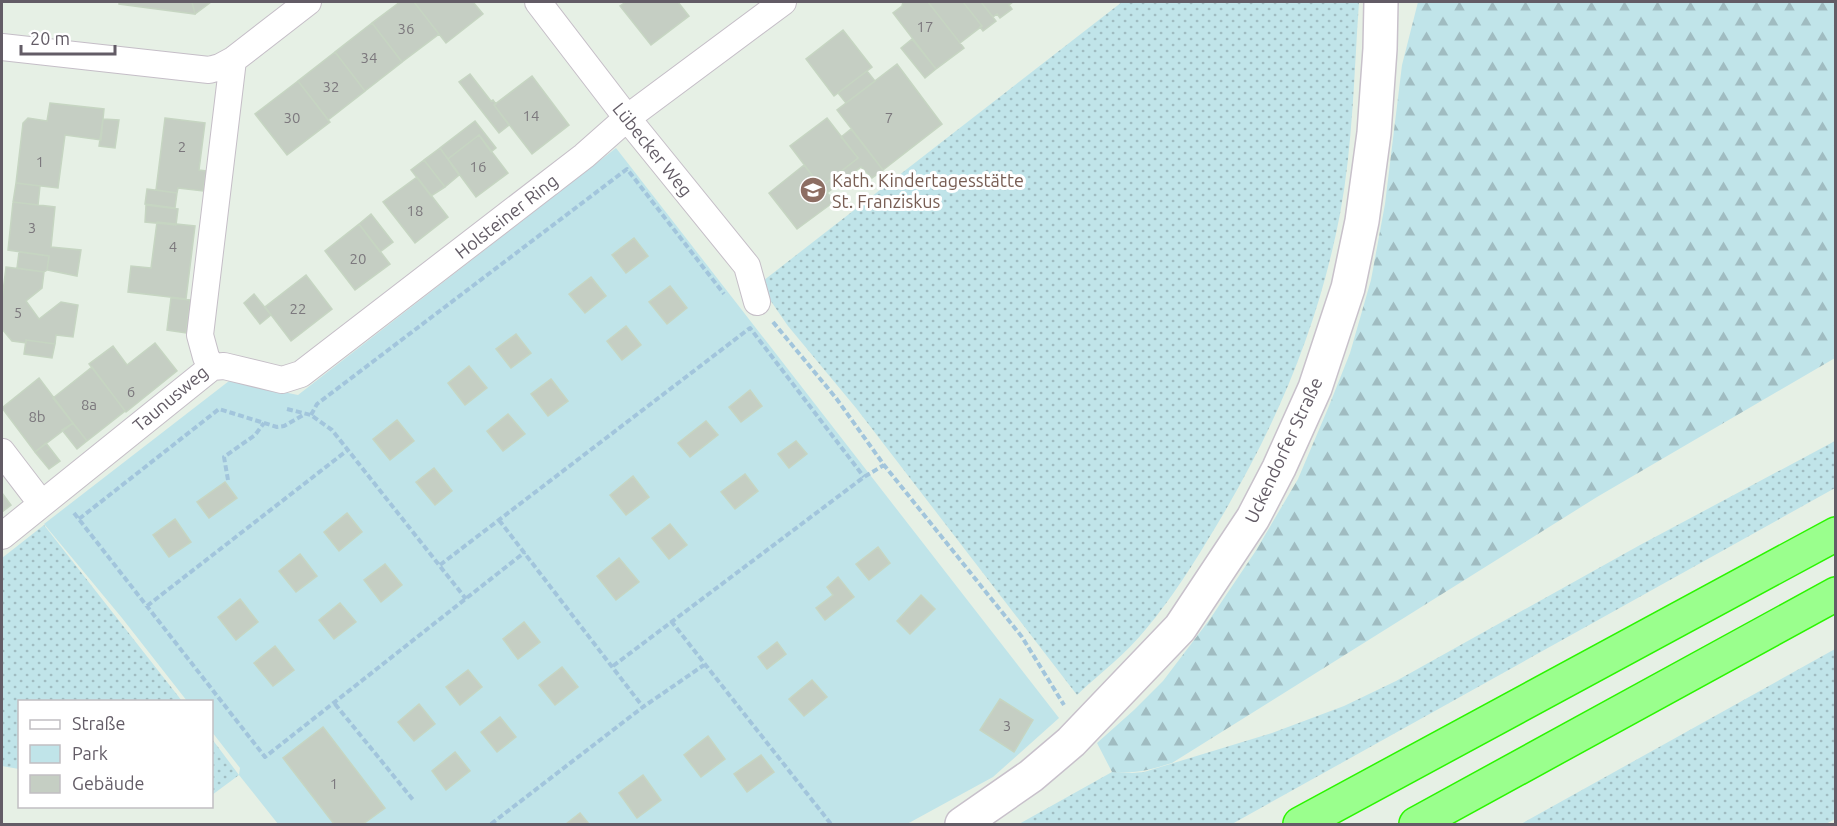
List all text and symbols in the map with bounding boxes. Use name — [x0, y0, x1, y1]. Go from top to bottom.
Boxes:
scale bar — [21, 18, 116, 56]
house number: 17 — [917, 18, 933, 35]
house number: 36 — [398, 20, 414, 37]
text: 20 m — [30, 28, 70, 48]
house number: 34 — [361, 49, 377, 66]
house number: 32 — [323, 78, 339, 95]
street label: Lübecker Weg — [609, 98, 697, 200]
house number: 14 — [523, 107, 539, 124]
house number: 30 — [284, 109, 300, 126]
house number: 7 — [885, 109, 893, 126]
house number: 2 — [178, 138, 186, 155]
house number: 1 — [36, 153, 44, 170]
house number: 16 — [470, 158, 486, 175]
street label: Holsteiner Ring — [451, 170, 561, 262]
place label: Kath. Kindertagesstätte St. Franziskus — [832, 170, 1024, 211]
school or university icon: Kath. Kindertagesstätte St. Franziskus — [798, 175, 828, 205]
house number: 18 — [407, 202, 423, 219]
house number: 3 — [28, 219, 36, 236]
house number: 4 — [169, 238, 177, 255]
house number: 20 — [350, 250, 366, 267]
house number: 22 — [290, 300, 306, 317]
house number: 5 — [14, 304, 22, 321]
street label: Taunusweg — [129, 361, 211, 435]
street label: Uckendorfer Straße — [1240, 374, 1326, 526]
house number: 6 — [127, 383, 135, 400]
house number: 8a — [81, 396, 97, 413]
house number: 8b — [28, 408, 46, 425]
legend — [18, 700, 213, 808]
text: Straße — [72, 713, 125, 733]
house number: 3 — [1003, 717, 1011, 734]
text: Park — [72, 743, 108, 763]
text: Gebäude — [72, 773, 144, 793]
house number: 1 — [330, 775, 338, 792]

